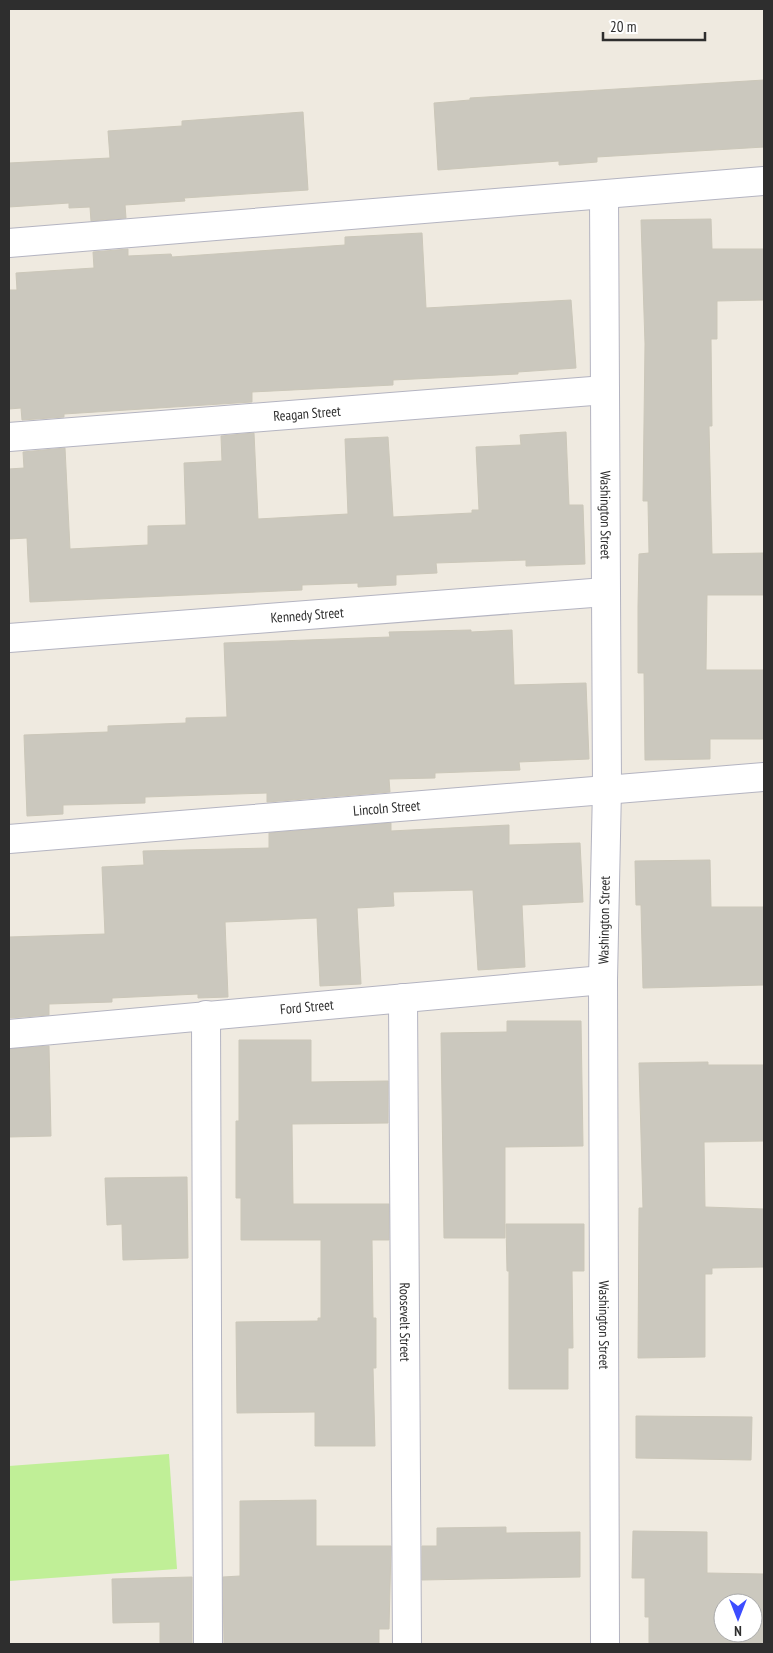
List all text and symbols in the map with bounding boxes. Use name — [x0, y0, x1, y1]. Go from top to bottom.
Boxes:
scale bar — [603, 10, 706, 42]
text: 20 m — [610, 17, 636, 36]
street label: Reagan Street — [273, 402, 342, 425]
street label: Washington Street — [596, 471, 615, 560]
street label: Kennedy Street — [270, 603, 344, 627]
street label: Lincoln Street — [352, 796, 421, 820]
street label: Washington Street — [594, 875, 614, 964]
street label: Ford Street — [279, 996, 334, 1018]
street label: Washington Street — [595, 1281, 613, 1369]
street label: Roosevelt Street — [396, 1282, 414, 1362]
north arrow — [713, 1593, 763, 1643]
text: N — [734, 1622, 742, 1640]

